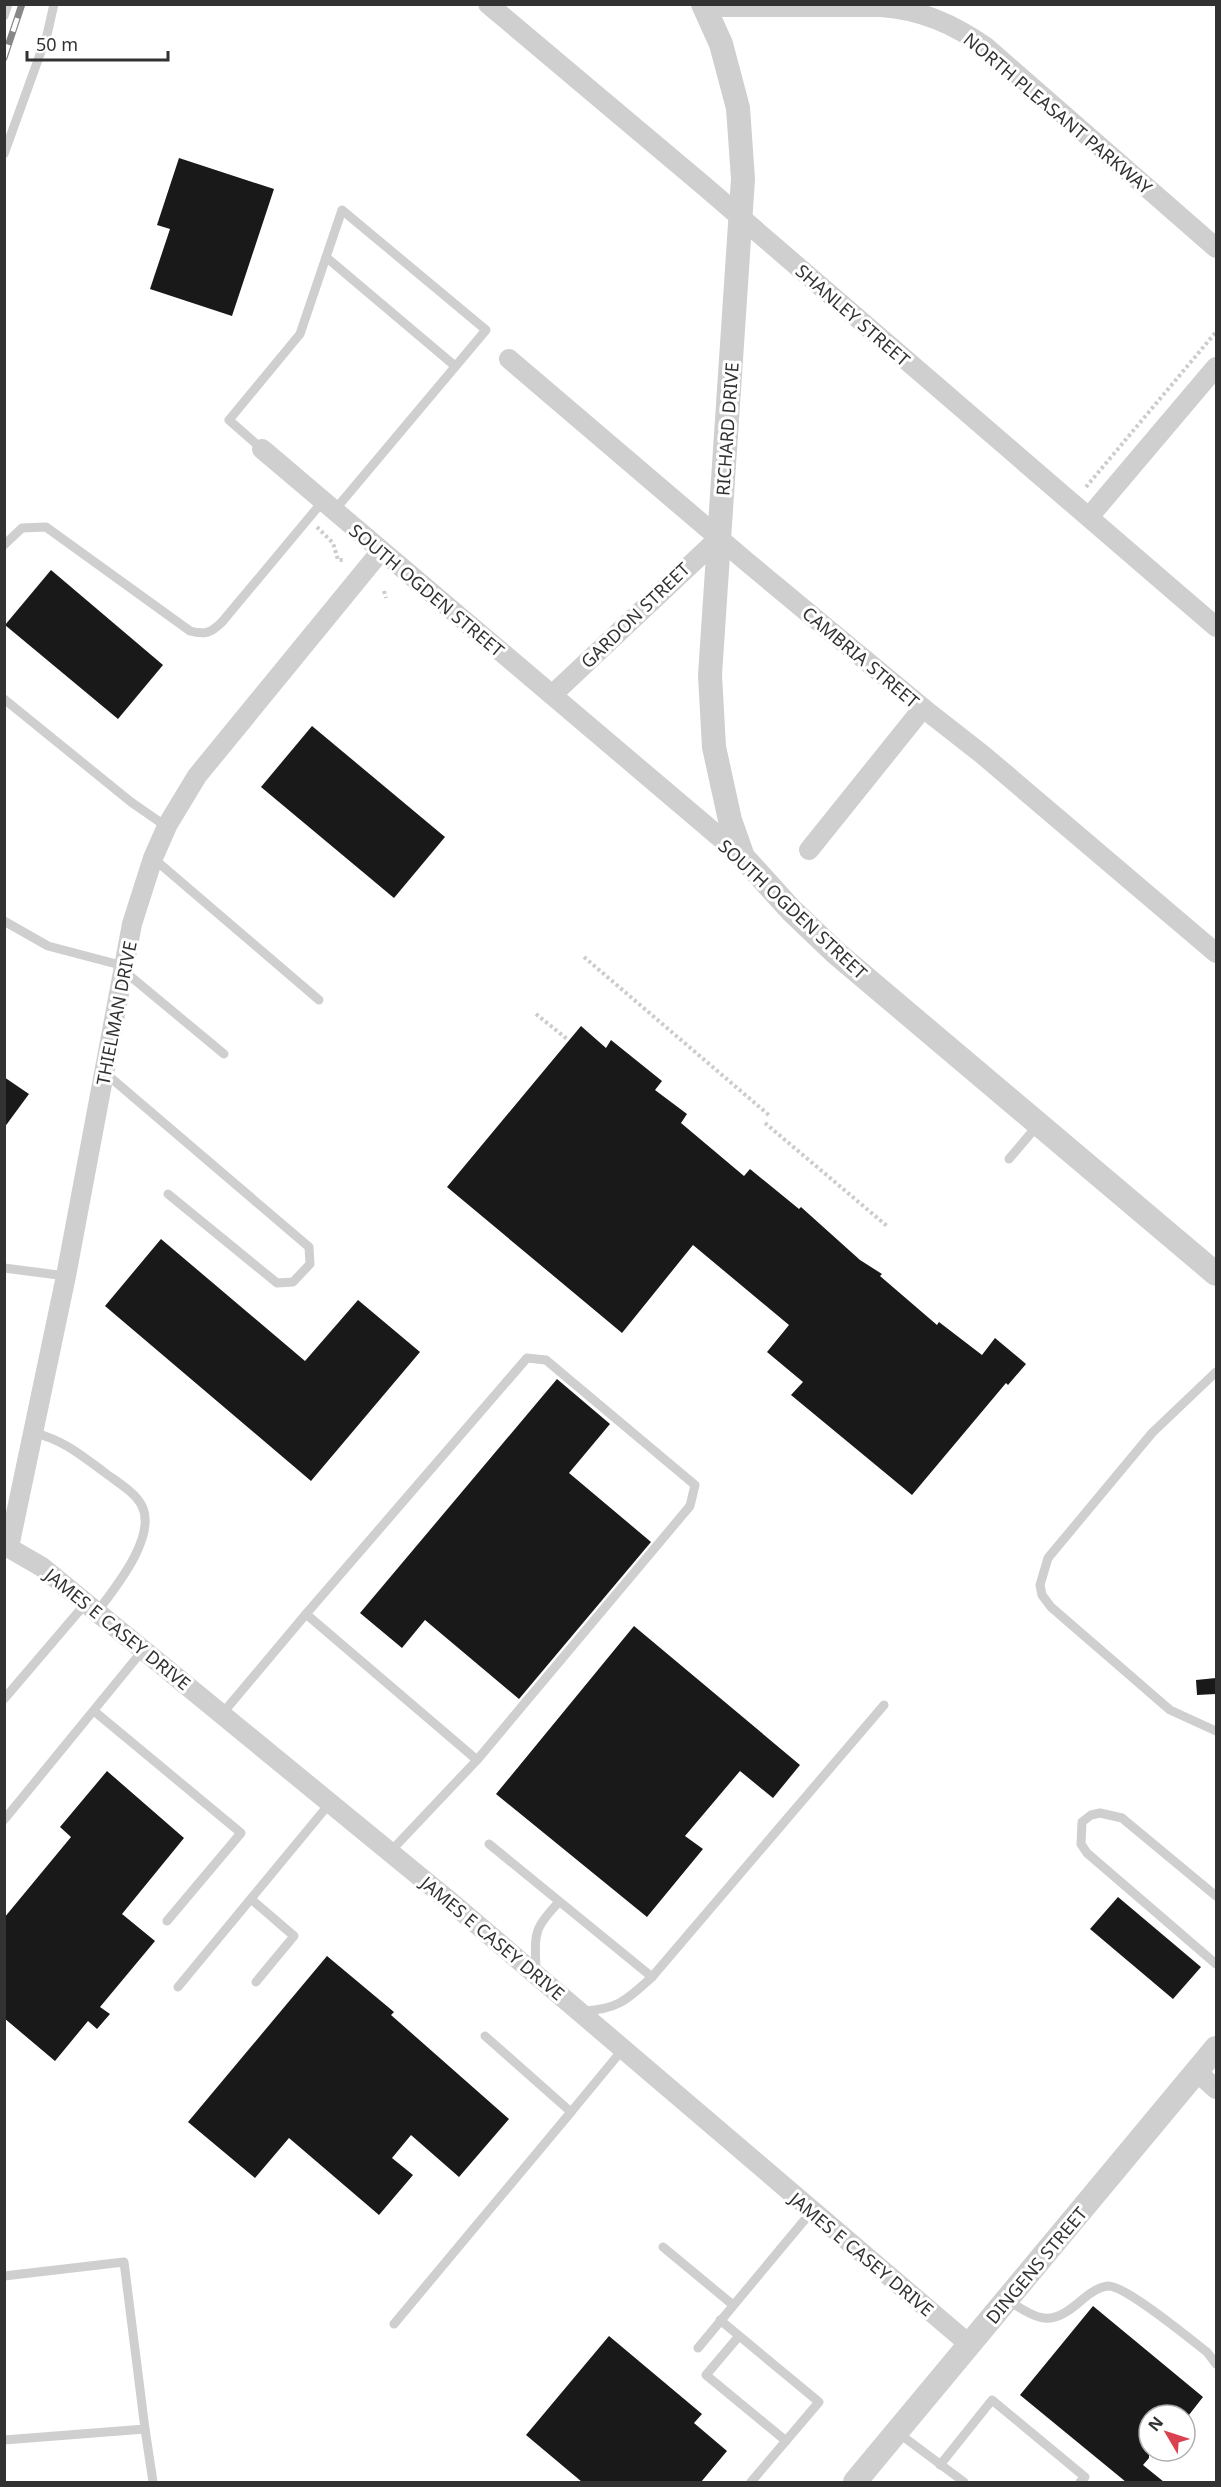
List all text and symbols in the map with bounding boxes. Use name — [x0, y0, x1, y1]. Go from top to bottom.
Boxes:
scale bar — [27, 24, 168, 62]
street label: NORTH PLEASANT PARKWAY — [959, 27, 1158, 200]
text: 50 m — [36, 32, 78, 56]
street label: SHANLEY STREET — [791, 259, 915, 371]
street label: RICHARD DRIVE — [710, 361, 744, 497]
street label: SOUTH OGDEN STREET — [345, 518, 509, 662]
street label: GARDON STREET — [575, 557, 695, 673]
street label: CAMBRIA STREET — [798, 601, 924, 713]
street label: SOUTH OGDEN STREET — [714, 834, 872, 984]
street label: THIELMAN DRIVE — [90, 939, 142, 1087]
street label: JAMES E CASEY DRIVE — [39, 1561, 196, 1695]
street label: JAMES E CASEY DRIVE — [414, 1869, 570, 2005]
street label: JAMES E CASEY DRIVE — [783, 2185, 939, 2321]
street label: DINGENS STREET — [980, 2202, 1092, 2328]
north arrow — [1137, 2403, 1197, 2463]
text: N — [1143, 2412, 1168, 2436]

